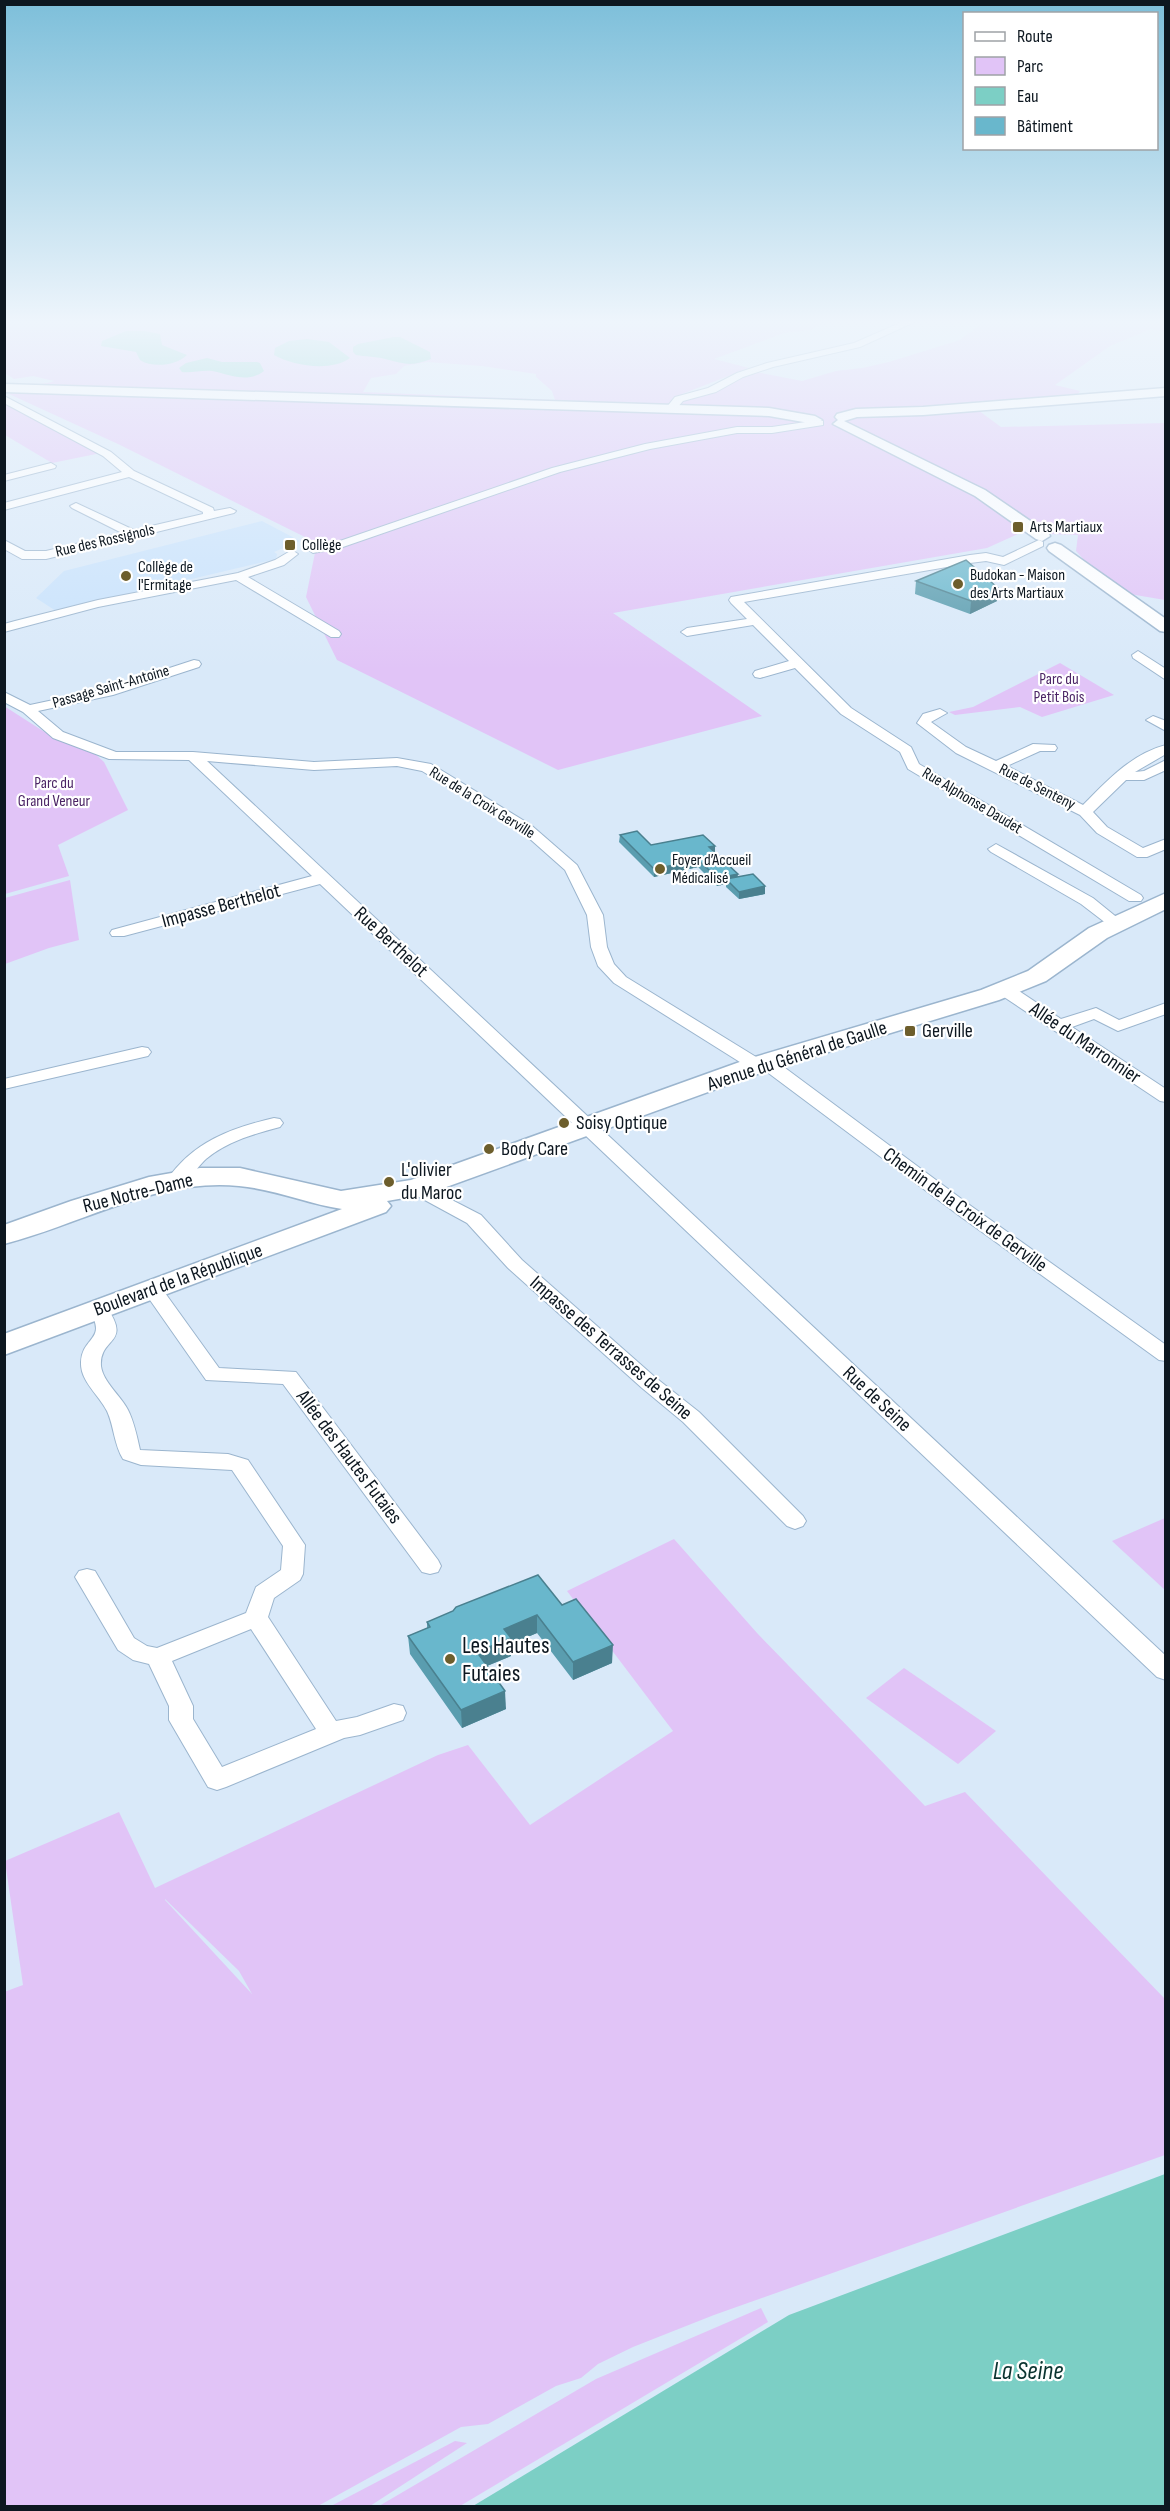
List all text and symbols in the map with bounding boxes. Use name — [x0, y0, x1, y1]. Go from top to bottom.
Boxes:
legend — [963, 12, 1158, 150]
text: Route — [1017, 26, 1053, 47]
text: Parc — [1017, 56, 1043, 77]
text: Eau — [1017, 86, 1039, 107]
text: Bâtiment — [1017, 116, 1073, 137]
place label: Arts Martiaux — [1029, 518, 1102, 537]
street label: Rue des Rossignols — [54, 520, 157, 562]
marker: Arts Martiaux — [1011, 520, 1025, 534]
place label: Collège — [302, 536, 341, 555]
marker: Collège — [283, 538, 297, 552]
place label: Collège de l'Ermitage — [138, 558, 193, 595]
place label: Budokan - Maison des Arts Martiaux — [970, 566, 1065, 603]
marker: Collège de l'Ermitage — [119, 569, 133, 583]
marker: Budokan - Maison des Arts Martiaux — [951, 577, 965, 591]
street label: Passage Saint-Antoine — [50, 661, 172, 713]
park label: Parc du Petit Bois — [1034, 670, 1085, 707]
street label: Rue de Senteny — [996, 760, 1078, 814]
street label: Rue de la Croix Gerville — [426, 763, 538, 843]
street label: Rue Alphonse Daudet — [919, 764, 1026, 838]
park label: Parc du Grand Veneur — [18, 774, 91, 811]
place label: Foyer d’Accueil Médicalisé — [672, 851, 751, 888]
marker: Foyer d’Accueil Médicalisé — [653, 862, 667, 876]
street label: Impasse Berthelot — [159, 879, 283, 933]
street label: Rue Berthelot — [349, 902, 433, 982]
street label: Allée du Marronnier — [1024, 996, 1145, 1089]
street label: Avenue du Général de Gaulle — [703, 1016, 890, 1097]
place label: Gerville — [922, 1019, 973, 1043]
marker: Gerville — [903, 1024, 917, 1038]
place label: Soisy Optique — [576, 1111, 667, 1135]
marker: Soisy Optique — [557, 1116, 571, 1130]
place label: Body Care — [501, 1137, 568, 1161]
marker: Body Care — [482, 1142, 496, 1156]
street label: Chemin de la Croix de Gerville — [878, 1142, 1052, 1278]
place label: L'olivier du Maroc — [401, 1158, 462, 1205]
street label: Rue Notre-Dame — [81, 1168, 195, 1218]
marker: L'olivier du Maroc — [382, 1175, 396, 1189]
street label: Boulevard de la République — [90, 1238, 266, 1322]
street label: Impasse des Terrasses de Seine — [525, 1271, 697, 1425]
street label: Rue de Seine — [838, 1361, 916, 1437]
street label: Allée des Hautes Futaies — [290, 1385, 407, 1529]
place label: Les Hautes Futaies — [462, 1631, 550, 1688]
marker: Les Hautes Futaies — [443, 1652, 457, 1666]
water label: La Seine — [993, 2356, 1063, 2387]

